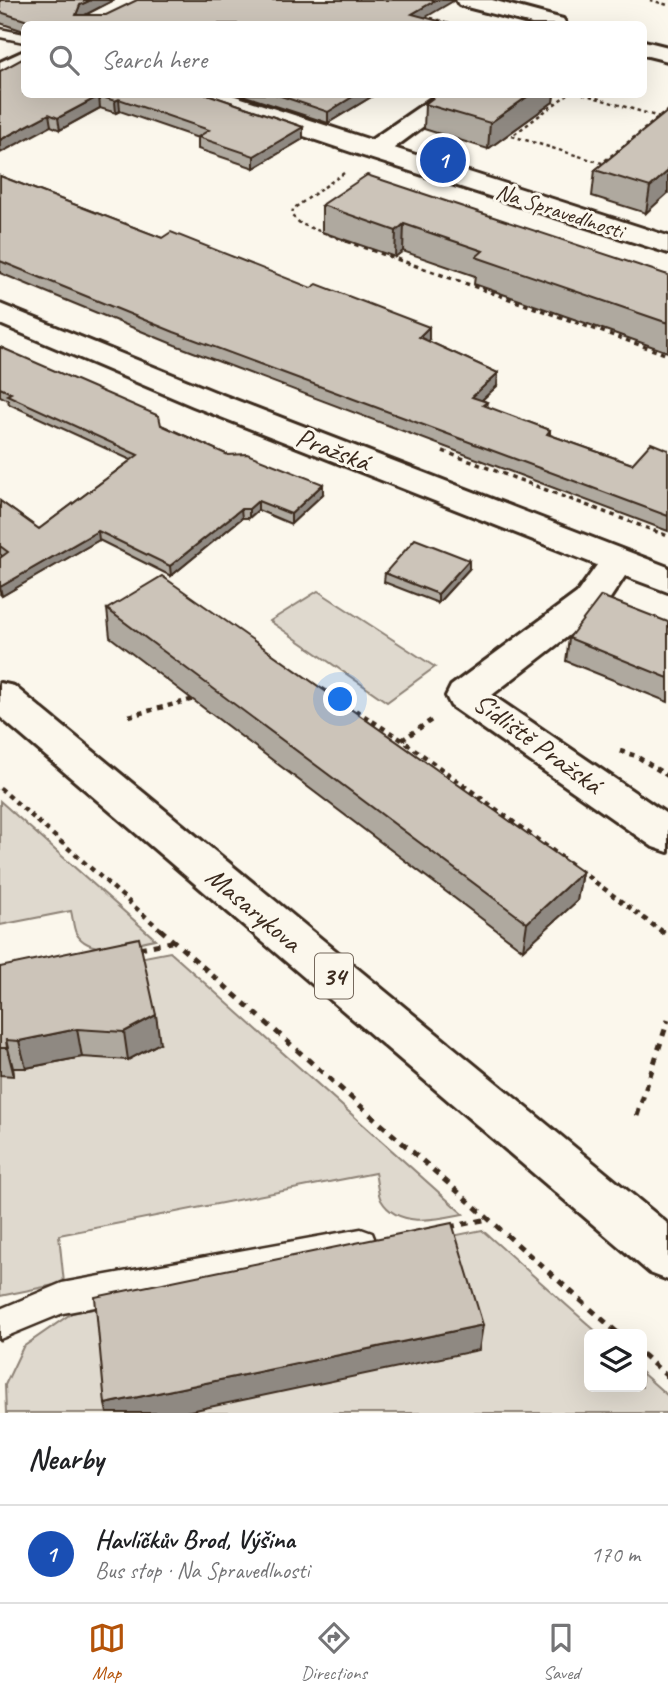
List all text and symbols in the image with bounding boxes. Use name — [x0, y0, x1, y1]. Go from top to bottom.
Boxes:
search box — [21, 21, 647, 98]
icon: search — [45, 41, 83, 79]
text: Search here — [101, 43, 207, 76]
pin: 1 — [420, 134, 466, 186]
street label: Na Spravedlnosti — [492, 177, 630, 246]
street label: Pražská — [291, 419, 377, 480]
your location — [323, 682, 357, 716]
street label: Sídliště Pražská — [467, 685, 611, 803]
street label: Masarykova — [199, 859, 310, 960]
road number: 34 — [315, 953, 353, 998]
map controls — [584, 1329, 647, 1392]
button: layers — [584, 1329, 647, 1392]
text: Nearby — [28, 1440, 104, 1478]
text: Havlíčkův Brod, Výšina — [95, 1523, 295, 1556]
text: 1 — [46, 1540, 56, 1569]
text: 170 m — [591, 1540, 640, 1569]
text: Bus stop · Na Spravedlnosti — [95, 1556, 310, 1585]
tab: Map — [88, 1619, 126, 1685]
tab: Directions — [301, 1619, 367, 1685]
tab: Saved — [542, 1619, 580, 1685]

